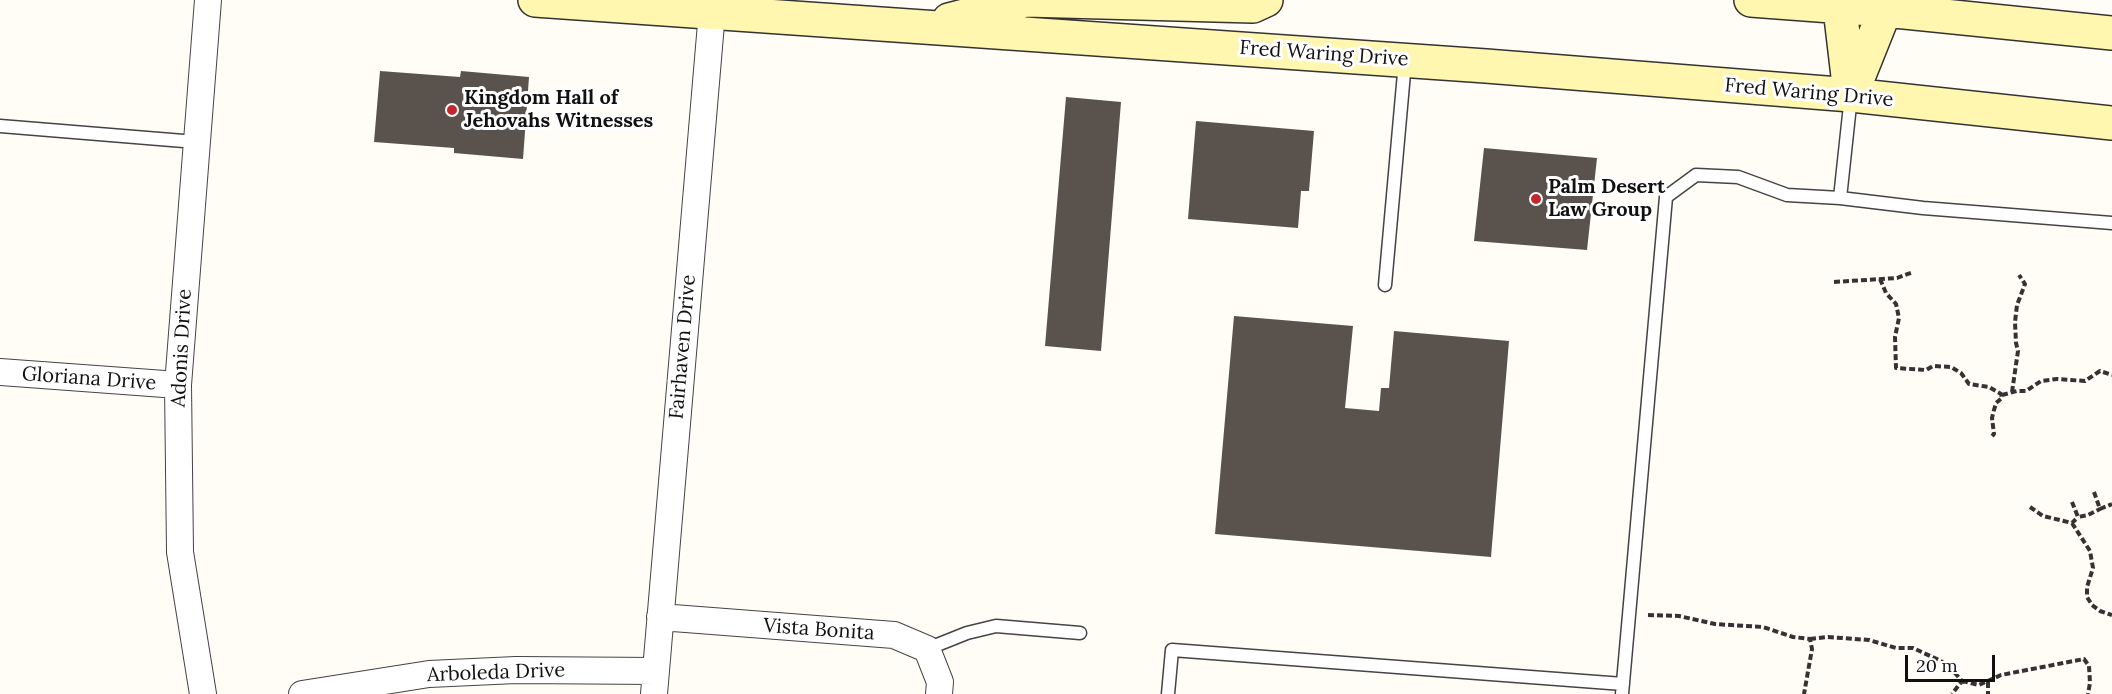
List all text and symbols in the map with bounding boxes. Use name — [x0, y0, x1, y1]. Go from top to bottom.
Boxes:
street label: Fred Waring Drive — [1239, 36, 1409, 72]
street label: Fred Waring Drive — [1724, 74, 1894, 112]
place label: Kingdom Hall of Jehovahs Witnesses — [464, 86, 653, 133]
marker: Kingdom Hall of Jehovahs Witnesses — [445, 103, 459, 117]
place label: Palm Desert Law Group — [1548, 175, 1665, 222]
marker: Palm Desert Law Group — [1529, 192, 1543, 206]
street label: Fairhaven Drive — [665, 274, 701, 420]
street label: Adonis Drive — [167, 288, 197, 408]
street label: Gloriana Drive — [21, 362, 157, 396]
street label: Vista Bonita — [763, 614, 875, 646]
scale bar — [1908, 643, 1998, 681]
text: 20 m — [1916, 654, 1958, 677]
street label: Arboleda Drive — [427, 659, 565, 687]

